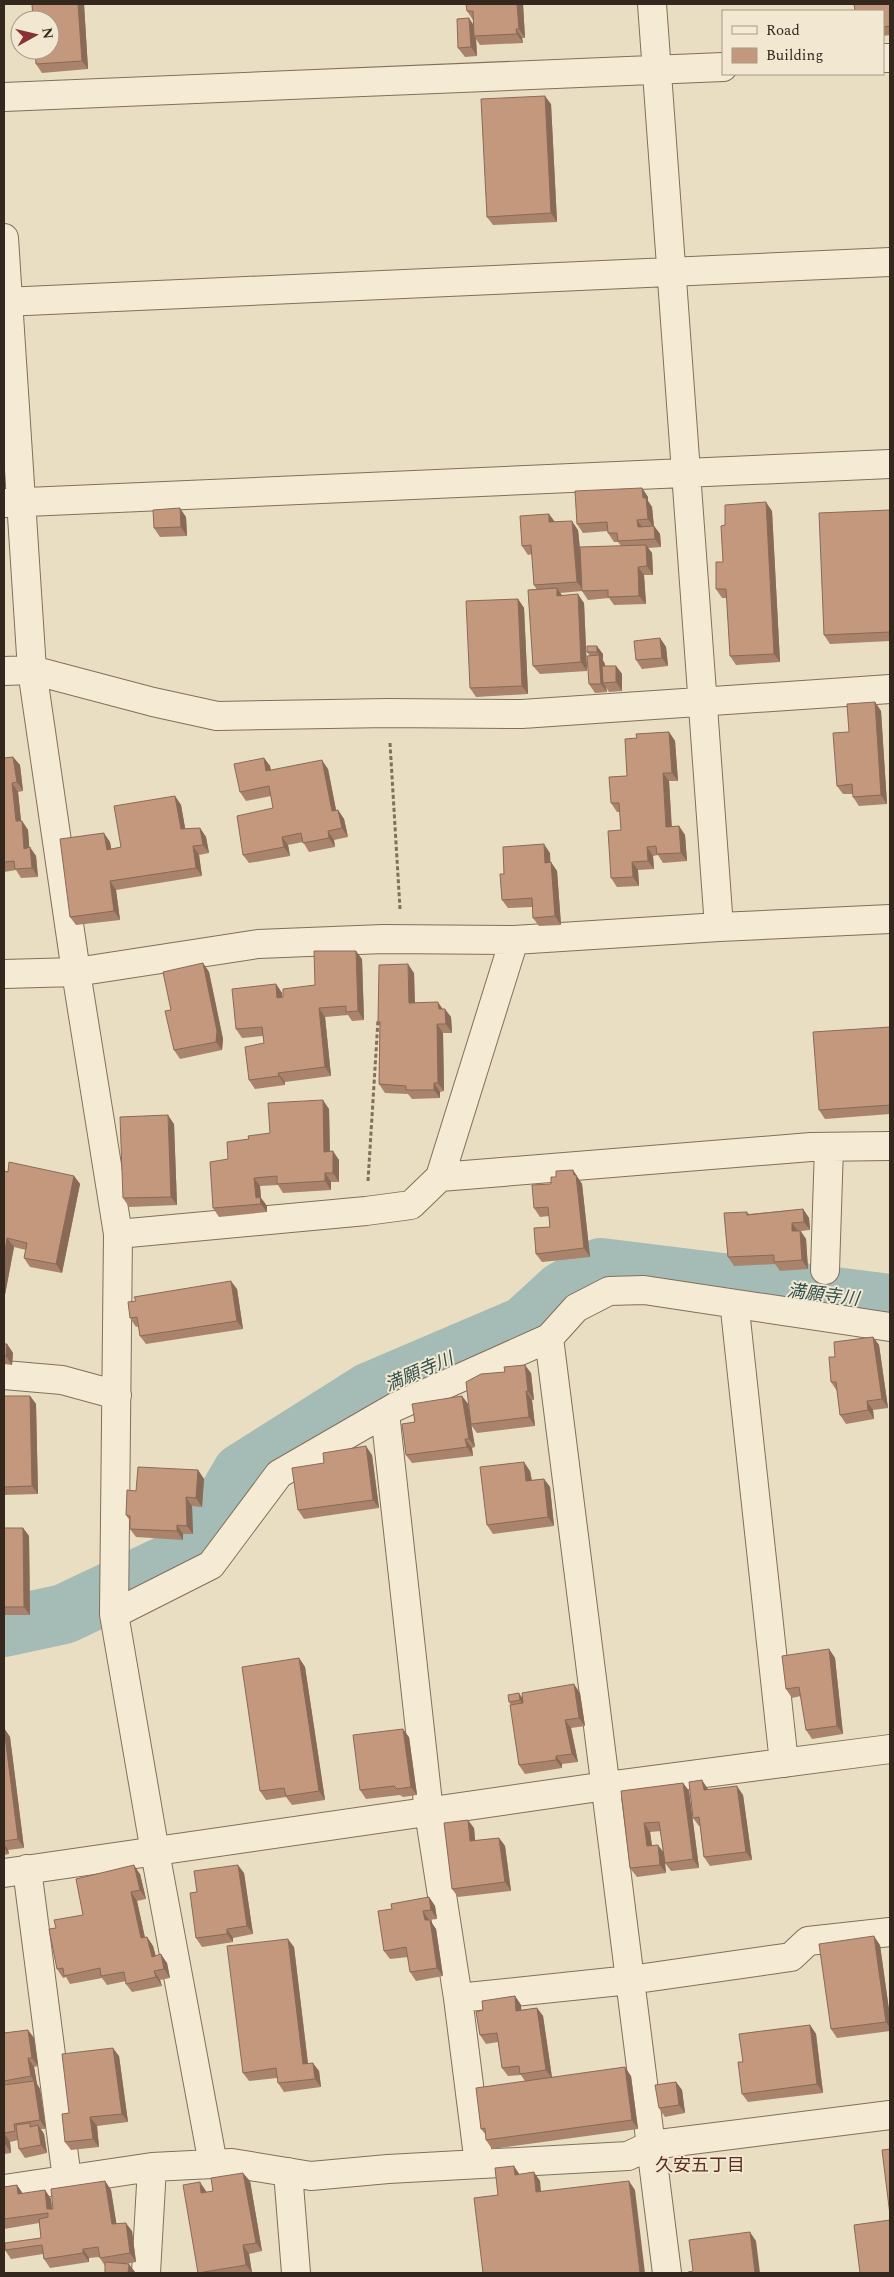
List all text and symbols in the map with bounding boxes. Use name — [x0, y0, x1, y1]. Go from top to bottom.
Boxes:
north arrow — [10, 10, 60, 60]
legend — [722, 10, 884, 75]
text: Road — [766, 19, 800, 42]
text: N — [36, 26, 59, 40]
text: Building — [766, 44, 823, 67]
water label: 満願寺川 — [786, 1277, 862, 1313]
water label: 満願寺川 — [381, 1345, 459, 1398]
district label: 久安五丁目 — [655, 2152, 745, 2179]

